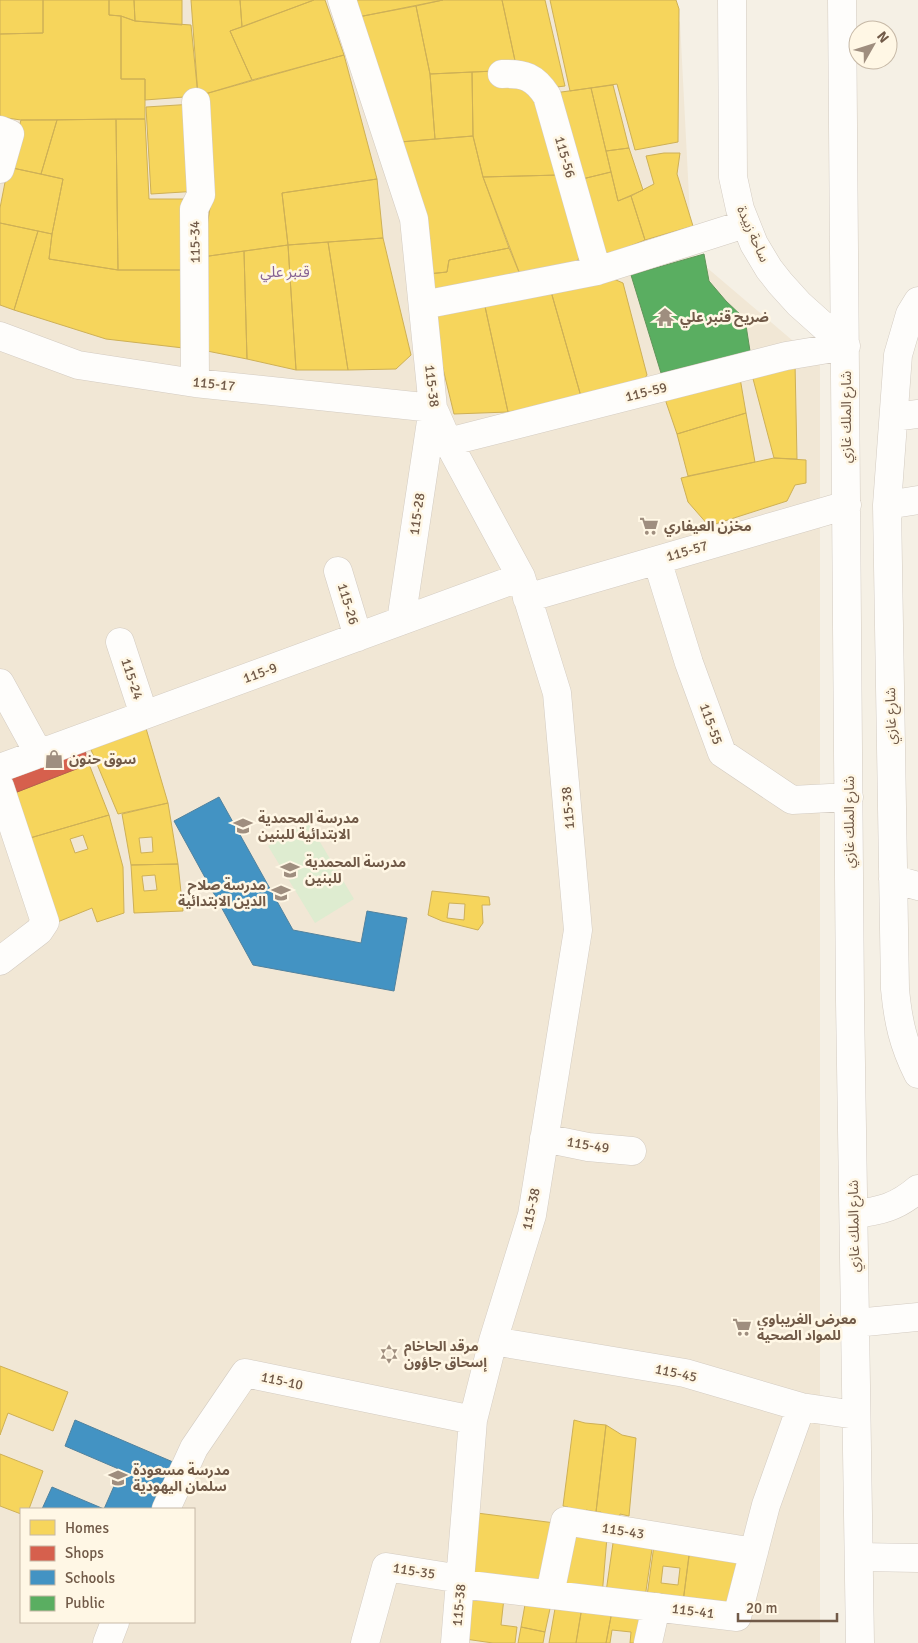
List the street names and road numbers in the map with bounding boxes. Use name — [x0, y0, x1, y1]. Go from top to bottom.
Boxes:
street label: 115-56 — [551, 134, 579, 180]
street label: ساحة زبيدة — [733, 203, 773, 265]
street label: 115-34 — [186, 220, 204, 263]
street label: 115-38 — [421, 364, 443, 408]
street label: شارع الملك غازي — [838, 371, 857, 463]
street label: 115-17 — [192, 373, 236, 395]
street label: 115-59 — [623, 379, 669, 405]
street label: 115-28 — [406, 492, 428, 536]
street label: 115-57 — [664, 537, 710, 565]
street label: 115-26 — [334, 581, 362, 627]
street label: 115-24 — [117, 656, 147, 702]
street label: 115-9 — [241, 659, 279, 687]
street label: شارع غازي — [882, 687, 902, 745]
street label: 115-55 — [696, 701, 726, 747]
street label: شارع الملك غازي — [841, 776, 860, 868]
street label: 115-38 — [558, 786, 578, 830]
street label: 115-49 — [566, 1133, 610, 1157]
street label: شارع الملك غازي — [845, 1180, 866, 1272]
street label: 115-38 — [518, 1186, 544, 1232]
street label: 115-45 — [653, 1360, 699, 1386]
street label: 115-10 — [259, 1368, 305, 1394]
street label: 115-43 — [601, 1519, 645, 1543]
street label: 115-35 — [392, 1559, 436, 1583]
street label: 115-38 — [449, 1583, 469, 1627]
street label: 115-41 — [671, 1600, 715, 1622]

